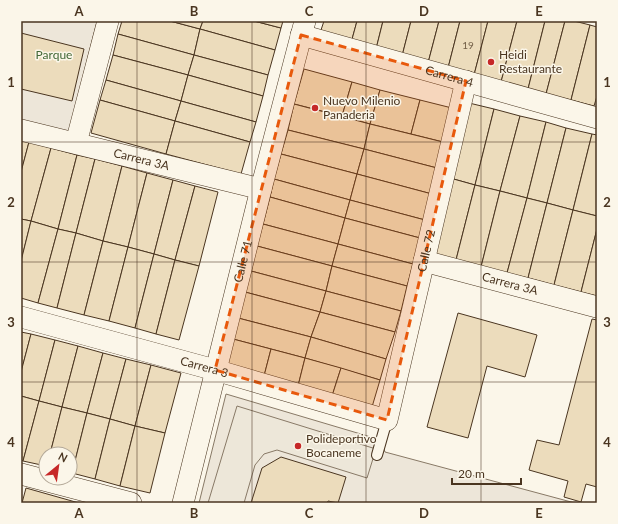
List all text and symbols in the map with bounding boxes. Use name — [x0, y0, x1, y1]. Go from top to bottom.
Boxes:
text: A — [73, 3, 84, 19]
text: B — [190, 3, 199, 19]
text: C — [305, 3, 314, 19]
text: D — [419, 3, 429, 19]
text: E — [535, 3, 543, 19]
house number: 19 — [462, 39, 474, 51]
park label: Parque — [36, 47, 72, 62]
place label: Heidi Restaurante — [499, 47, 562, 76]
marker: Heidi Restaurante — [486, 57, 496, 67]
street label: Carrera 4 — [424, 62, 475, 90]
text: 1 — [7, 74, 15, 90]
text: 1 — [603, 74, 611, 90]
place label: Nuevo Milenio Panaderia — [323, 93, 401, 122]
marker: Nuevo Milenio Panaderia — [310, 103, 320, 113]
street label: Carrera 3A — [112, 145, 172, 173]
text: 2 — [7, 194, 15, 210]
text: 2 — [603, 194, 611, 210]
street label: Calle 72 — [414, 228, 438, 273]
street label: Calle 71 — [230, 238, 255, 284]
street label: Carrera 3A — [481, 269, 541, 298]
text: 3 — [7, 314, 15, 330]
text: 3 — [603, 314, 611, 330]
street label: Carrera 3 — [179, 353, 230, 380]
place label: Polideportivo Bocaneme — [306, 431, 377, 460]
text: 4 — [7, 434, 15, 450]
text: 4 — [603, 434, 611, 450]
marker: Polideportivo Bocaneme — [293, 441, 303, 451]
north arrow — [38, 446, 78, 486]
text: N — [56, 449, 70, 465]
scale bar — [452, 460, 521, 486]
text: 20 m — [458, 466, 485, 481]
text: A — [73, 505, 84, 521]
text: B — [190, 505, 199, 521]
text: C — [305, 505, 314, 521]
text: D — [419, 505, 429, 521]
text: E — [535, 505, 543, 521]

